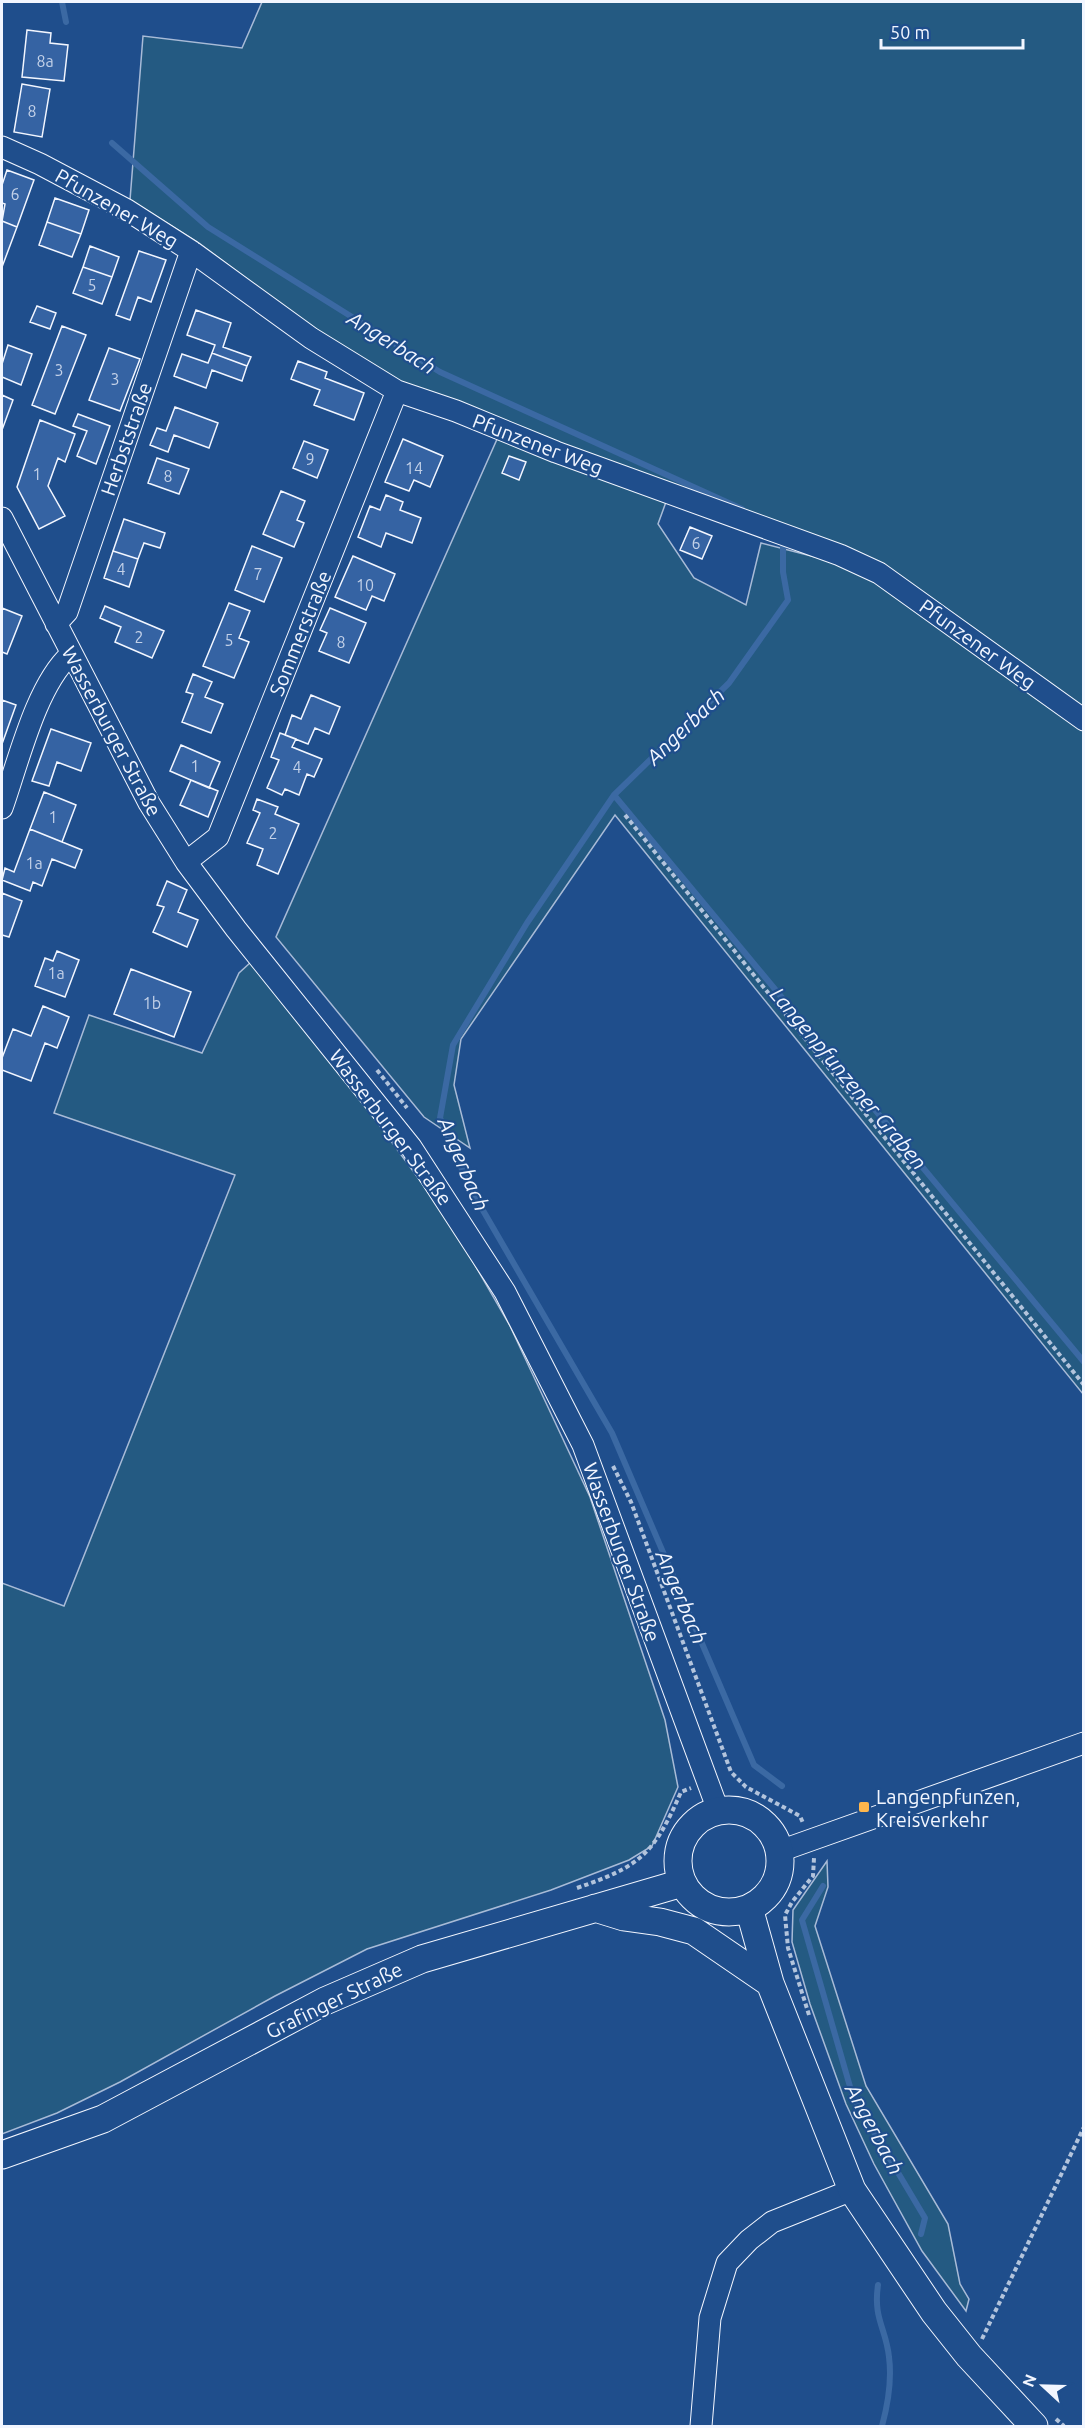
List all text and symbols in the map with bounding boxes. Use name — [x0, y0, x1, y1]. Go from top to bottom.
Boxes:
scale bar — [881, 12, 1024, 50]
text: 50 m — [890, 22, 930, 42]
house number: 8a — [36, 52, 54, 70]
house number: 8 — [27, 102, 37, 120]
street label: Pfunzener Weg — [52, 164, 182, 252]
house number: 6 — [10, 185, 20, 203]
house number: 5 — [87, 276, 97, 294]
water label: Angerbach — [343, 305, 441, 379]
house number: 3 — [54, 361, 64, 379]
house number: 3 — [110, 370, 120, 388]
street label: Herbststraße — [96, 379, 156, 499]
street label: Pfunzener Weg — [470, 409, 606, 479]
house number: 9 — [305, 450, 315, 468]
house number: 14 — [405, 459, 423, 477]
house number: 1 — [32, 465, 42, 483]
house number: 8 — [163, 467, 173, 485]
house number: 6 — [691, 534, 701, 552]
house number: 4 — [116, 560, 126, 578]
house number: 7 — [253, 565, 263, 583]
street label: Sommerstraße — [264, 567, 336, 699]
house number: 10 — [356, 576, 374, 594]
street label: Pfunzener Weg — [915, 594, 1041, 694]
house number: 2 — [134, 628, 144, 646]
house number: 5 — [224, 631, 234, 649]
house number: 8 — [336, 633, 346, 651]
street label: Wasserburger Straße — [57, 642, 167, 820]
water label: Angerbach — [640, 683, 729, 770]
house number: 1 — [190, 757, 200, 775]
house number: 4 — [292, 758, 302, 776]
house number: 1 — [48, 808, 58, 826]
house number: 2 — [268, 824, 278, 842]
house number: 1a — [25, 854, 43, 872]
house number: 1a — [47, 964, 65, 982]
water label: Langenpfunzener Graben — [766, 982, 932, 1174]
house number: 1b — [143, 994, 161, 1012]
street label: Wasserburger Straße — [325, 1045, 457, 1209]
water label: Angerbach — [433, 1113, 494, 1214]
street label: Wasserburger Straße — [579, 1459, 665, 1645]
water label: Angerbach — [651, 1546, 712, 1647]
place label: Langenpfunzen, Kreisverkehr — [876, 1785, 1020, 1831]
marker: Langenpfunzen, Kreisverkehr — [857, 1800, 871, 1814]
street label: Grafinger Straße — [262, 1957, 406, 2043]
water label: Angerbach — [841, 2079, 909, 2179]
north arrow — [1013, 2356, 1073, 2416]
text: N — [1019, 2371, 1040, 2389]

